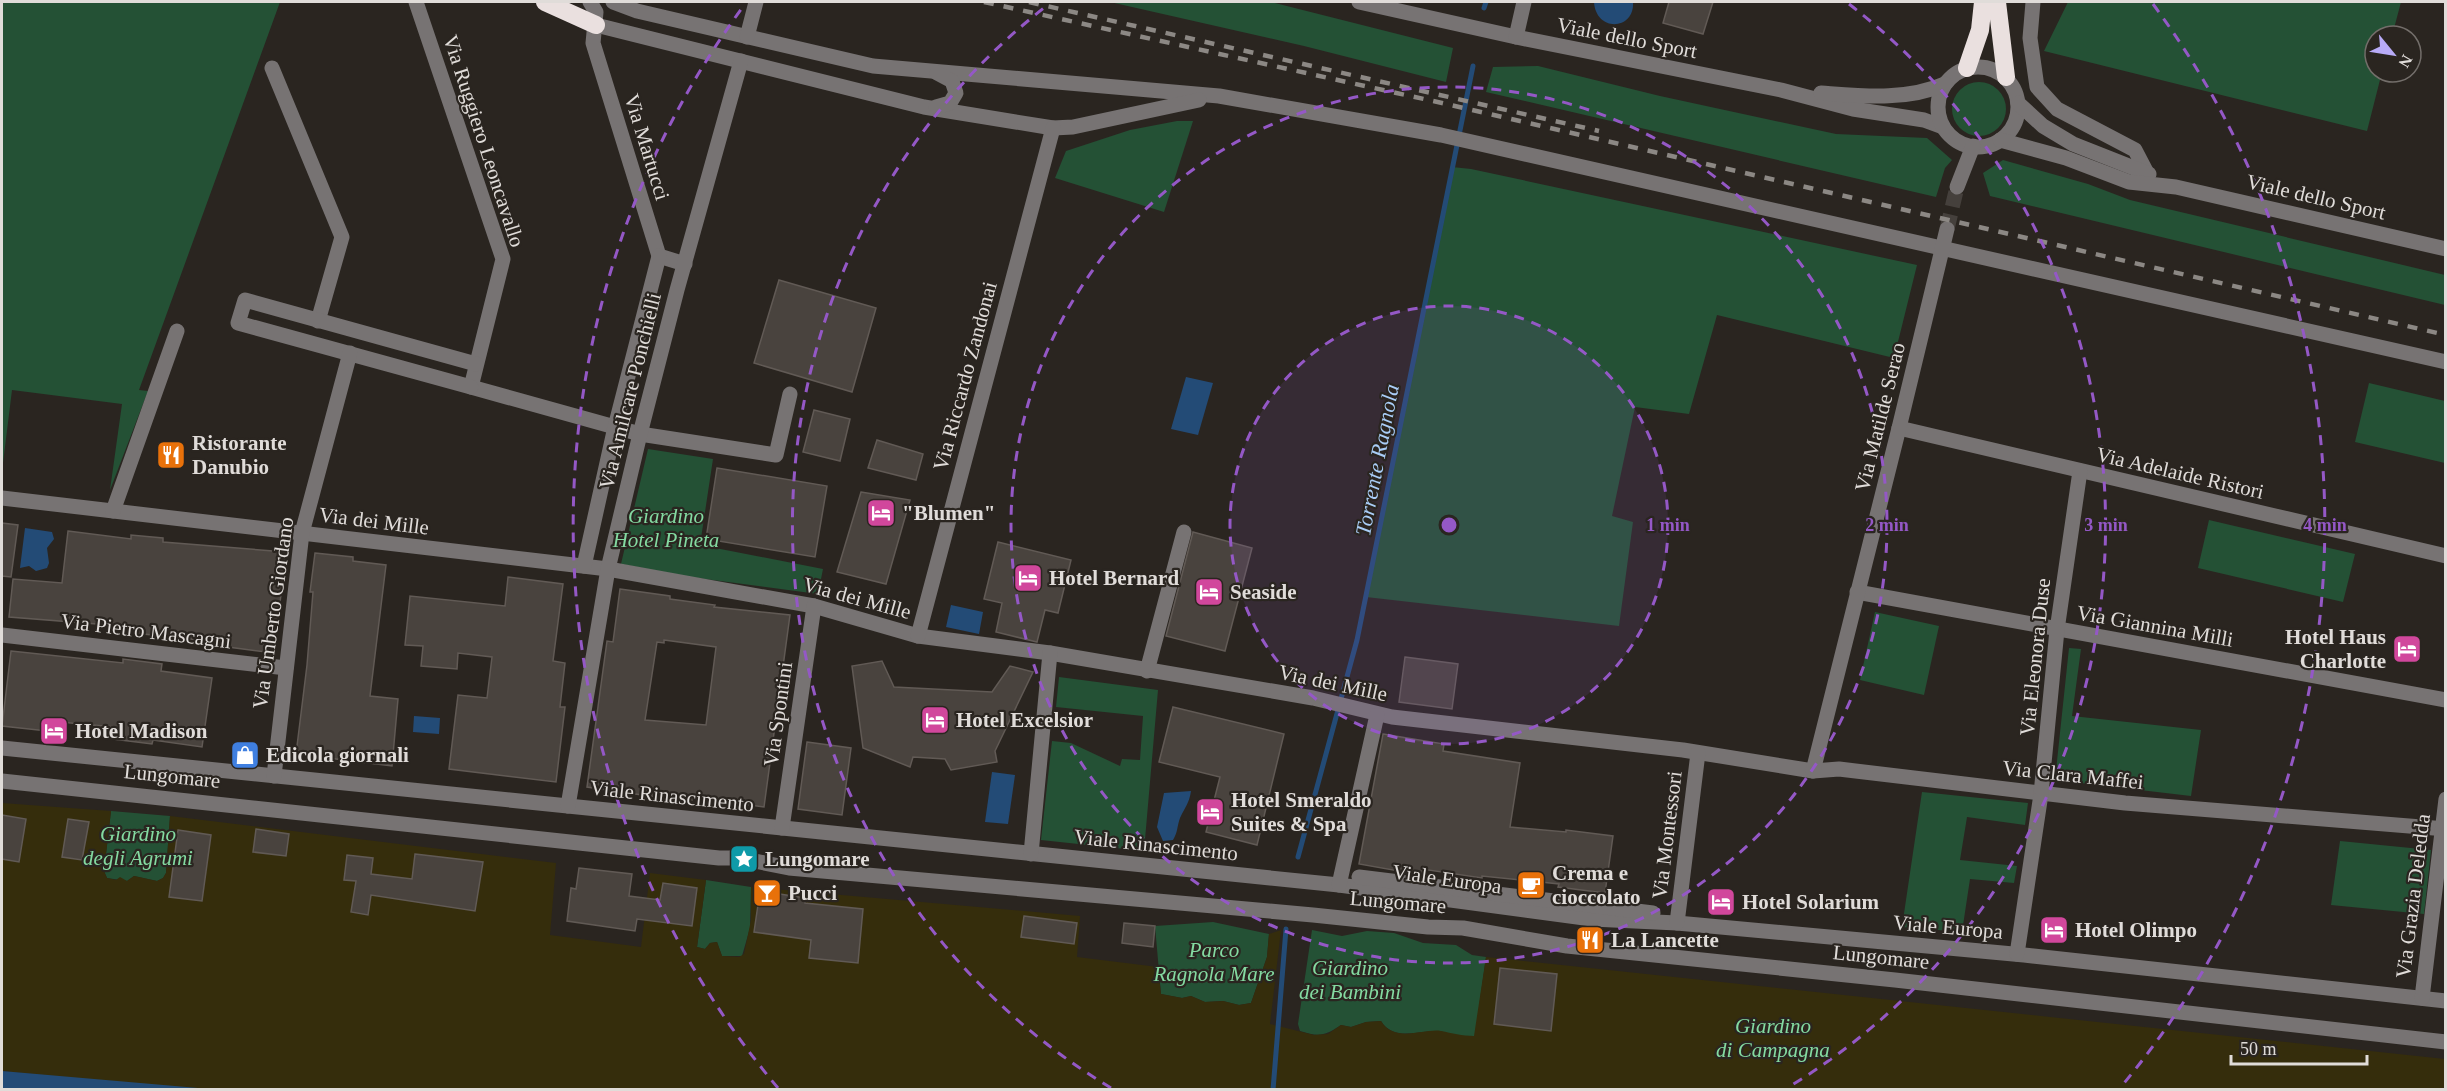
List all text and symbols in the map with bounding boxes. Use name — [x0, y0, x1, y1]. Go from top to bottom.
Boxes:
street label: Viale dello Sport — [1555, 13, 1699, 63]
north arrow — [2363, 24, 2423, 84]
street label: Via Ruggiero Leoncavallo — [438, 32, 530, 250]
text: N — [2395, 52, 2416, 71]
street label: Via Martucci — [619, 91, 675, 203]
street label: Viale dello Sport — [2244, 169, 2388, 225]
street label: Via Riccardo Zandonai — [928, 279, 1002, 473]
street label: Via Amilcare Ponchielli — [594, 290, 666, 492]
street label: Via Matilde Serao — [1850, 340, 1910, 494]
water label: Torrente Ragnola — [1350, 382, 1404, 538]
place label: Ristorante Danubio — [192, 431, 286, 479]
restaurant icon: Ristorante Danubio — [155, 439, 187, 471]
street label: Via Adelaide Ristori — [2094, 442, 2266, 504]
hotel icon: "Blumen" — [865, 497, 897, 529]
place label: "Blumen" — [902, 501, 995, 525]
street label: Via dei Mille — [318, 502, 430, 540]
park label: Giardino Hotel Pineta — [612, 504, 719, 552]
centre of rings — [1439, 515, 1459, 535]
text: 1 min — [1646, 515, 1690, 535]
text: 2 min — [1865, 515, 1909, 535]
text: 3 min — [2084, 515, 2128, 535]
text: 4 min — [2303, 515, 2347, 535]
street label: Via Umberto Giordano — [248, 516, 298, 710]
hotel icon: Hotel Bernard — [1012, 562, 1044, 594]
place label: Hotel Bernard — [1049, 566, 1179, 590]
street label: Via dei Mille — [800, 572, 914, 624]
hotel icon: Seaside — [1193, 576, 1225, 608]
street label: Via Eleonora Duse — [2015, 577, 2055, 737]
place label: Seaside — [1230, 580, 1297, 604]
street label: Via Giannina Milli — [2075, 600, 2235, 652]
street label: Via Pietro Mascagni — [59, 609, 233, 653]
place label: Hotel Haus Charlotte — [2285, 625, 2386, 673]
hotel icon: Hotel Haus Charlotte — [2391, 633, 2423, 665]
street label: Via Spontini — [759, 660, 797, 768]
street label: Via dei Mille — [1276, 660, 1390, 706]
hotel icon: Hotel Excelsior — [919, 704, 951, 736]
place label: Hotel Excelsior — [956, 708, 1093, 732]
hotel icon: Hotel Madison — [38, 715, 70, 747]
place label: Hotel Madison — [75, 719, 208, 743]
shop icon: Edicola giornali — [229, 739, 261, 771]
place label: Edicola giornali — [266, 743, 409, 767]
street label: Via Clara Maffei — [2001, 756, 2145, 794]
street label: Lungomare — [123, 759, 221, 793]
street label: Via Montessori — [1647, 769, 1687, 900]
street label: Viale Rinascimento — [589, 775, 755, 817]
place label: Hotel Smeraldo Suites & Spa — [1231, 788, 1372, 836]
hotel icon: Hotel Smeraldo Suites & Spa — [1194, 796, 1226, 828]
street label: Via Grazia Deledda — [2391, 812, 2435, 980]
park label: Giardino degli Agrumi — [83, 822, 193, 870]
street label: Viale Rinascimento — [1073, 824, 1239, 866]
place icon: Lungomare — [728, 843, 760, 875]
place label: Lungomare — [765, 847, 870, 871]
street label: Viale Europa — [1391, 859, 1504, 899]
place label: Crema e cioccolato — [1552, 861, 1641, 909]
cafe icon: Crema e cioccolato — [1515, 869, 1547, 901]
bar icon: Pucci — [751, 877, 783, 909]
place label: Pucci — [788, 881, 837, 905]
street label: Lungomare — [1349, 886, 1447, 918]
hotel icon: Hotel Solarium — [1705, 886, 1737, 918]
place label: Hotel Solarium — [1742, 890, 1880, 914]
street label: Viale Europa — [1892, 910, 2005, 944]
hotel icon: Hotel Olimpo — [2038, 914, 2070, 946]
place label: Hotel Olimpo — [2075, 918, 2197, 942]
restaurant icon: La Lancette — [1574, 924, 1606, 956]
place label: La Lancette — [1611, 928, 1719, 952]
park label: Parco Ragnola Mare — [1152, 938, 1275, 986]
street label: Lungomare — [1832, 940, 1930, 974]
park label: Giardino dei Bambini — [1299, 956, 1401, 1004]
park label: Giardino di Campagna — [1716, 1014, 1830, 1062]
scale bar — [2231, 1028, 2368, 1066]
text: 50 m — [2240, 1039, 2277, 1059]

